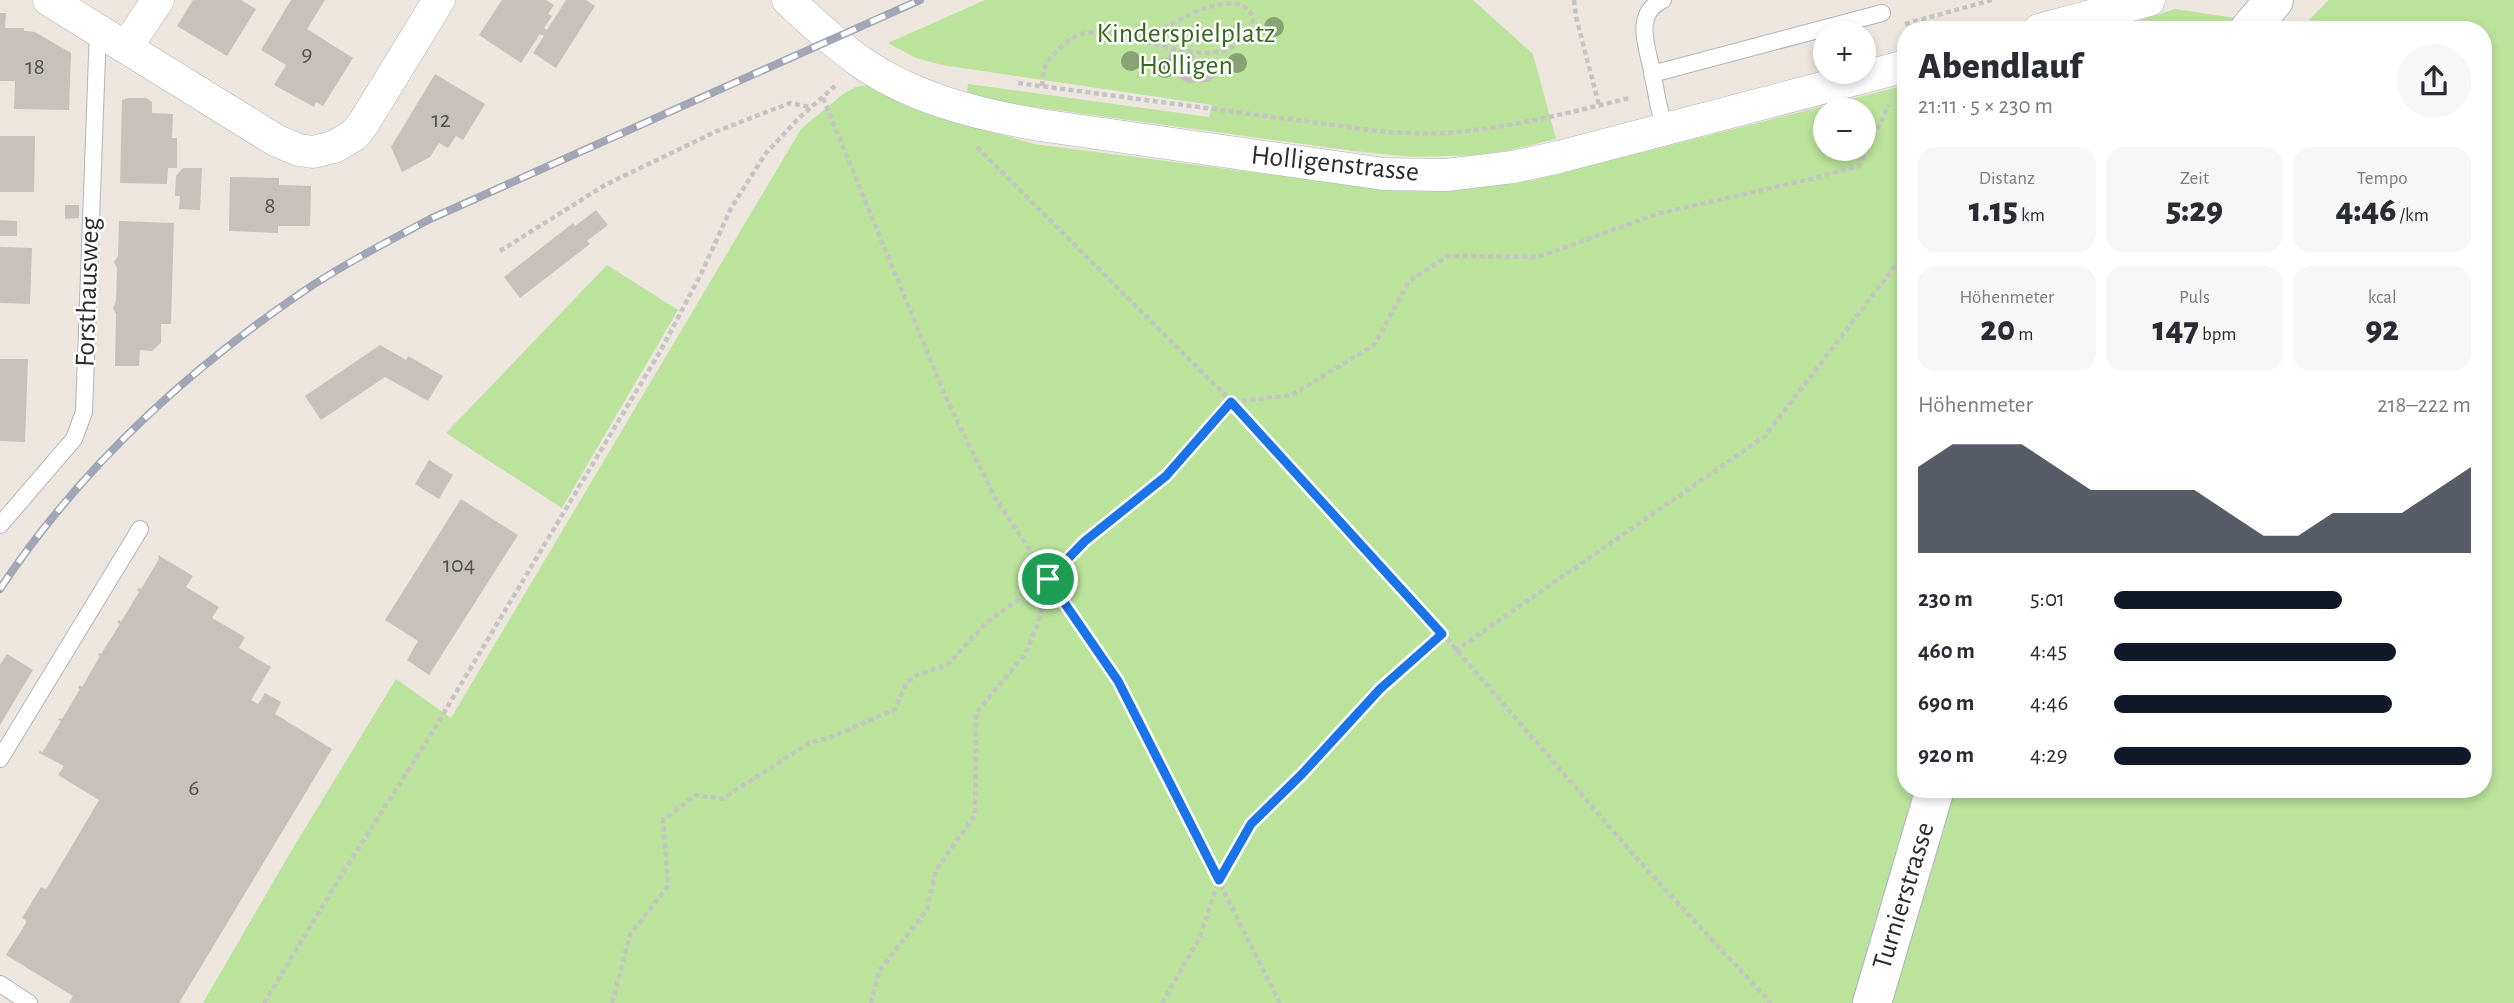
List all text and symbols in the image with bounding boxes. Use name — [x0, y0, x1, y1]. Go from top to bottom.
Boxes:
park label: Kinderspielplatz Holligen — [1097, 20, 1275, 80]
map controls — [1813, 21, 1876, 161]
button: + — [1813, 21, 1876, 84]
house number: 9 — [301, 42, 313, 66]
button: share — [2397, 44, 2471, 118]
text: Abendlauf — [1918, 48, 2082, 86]
house number: 18 — [25, 55, 45, 79]
text: 21:11 · 5 × 230 m — [1918, 95, 2053, 118]
button: − — [1813, 98, 1876, 161]
house number: 12 — [431, 108, 451, 132]
street label: Holligenstrasse — [1250, 141, 1420, 187]
text: Distanz — [1979, 169, 2035, 188]
text: Zeit — [2180, 169, 2209, 188]
text: Tempo — [2357, 169, 2408, 188]
text: 1.15 — [1969, 193, 2018, 228]
text: 5:29 — [2166, 193, 2223, 228]
text: 4:46 — [2335, 193, 2396, 228]
house number: 8 — [264, 194, 276, 218]
text: km — [2018, 206, 2045, 225]
text: /km — [2396, 206, 2429, 225]
street label: Forsthausweg — [71, 216, 105, 367]
text: Höhenmeter — [1959, 288, 2054, 307]
text: Puls — [2179, 288, 2210, 307]
text: kcal — [2368, 288, 2397, 307]
text: 20 — [1980, 312, 2015, 347]
text: 147 — [2153, 312, 2199, 347]
text: 92 — [2365, 312, 2399, 347]
text: m — [2015, 325, 2033, 344]
text: bpm — [2199, 325, 2236, 344]
text: Höhenmeter — [1918, 394, 2033, 417]
text: 218–222 m — [2377, 394, 2471, 417]
pin — [1018, 549, 1078, 609]
house number: 104 — [443, 553, 475, 577]
icon: arrive — [1029, 560, 1067, 598]
text: 230 m — [1918, 588, 1973, 611]
text: 5:01 — [2030, 588, 2065, 611]
text: 460 m — [1918, 640, 1975, 663]
text: 4:45 — [2030, 640, 2067, 663]
text: 690 m — [1918, 692, 1974, 715]
text: 4:46 — [2030, 692, 2068, 715]
text: 920 m — [1918, 744, 1974, 767]
text: 4:29 — [2030, 744, 2068, 767]
house number: 6 — [188, 776, 200, 800]
street label: Turnierstrasse — [1868, 819, 1940, 973]

